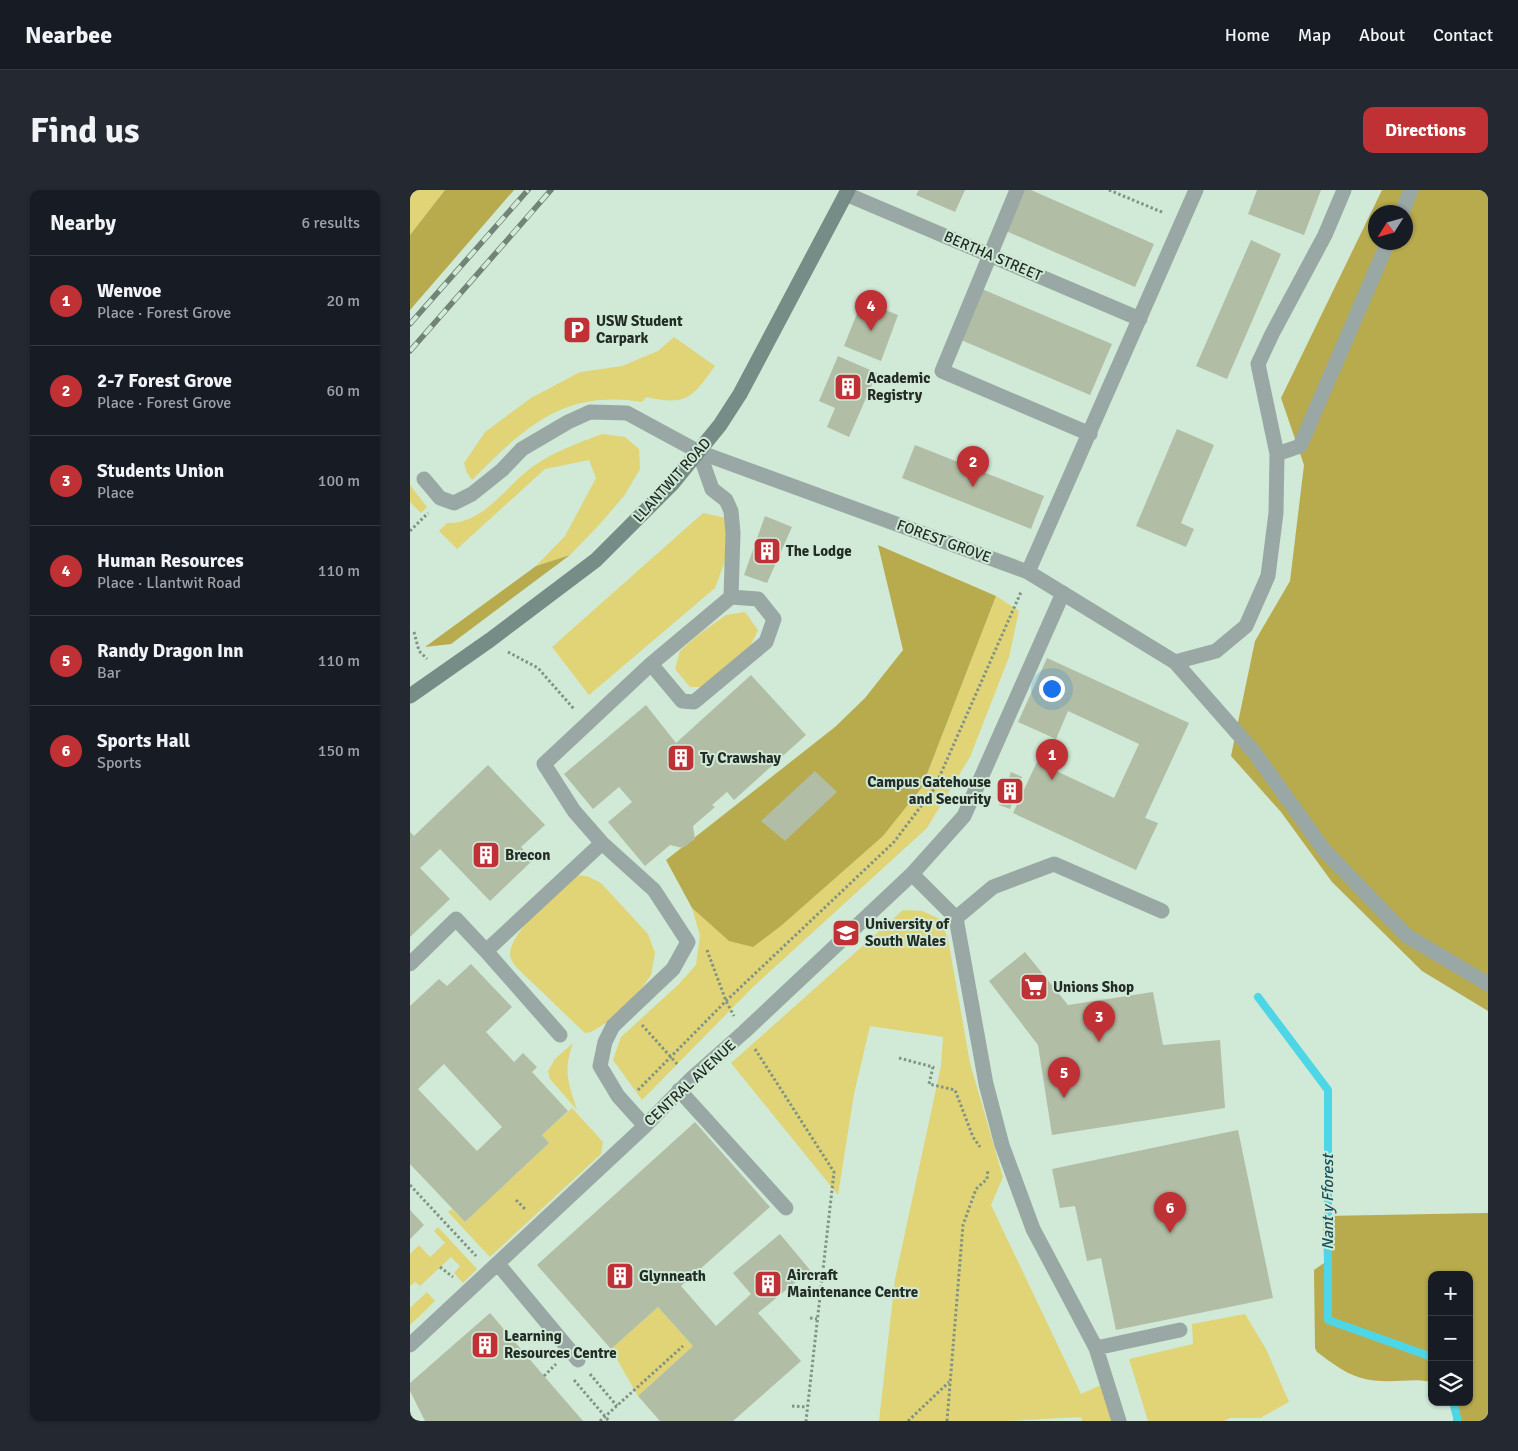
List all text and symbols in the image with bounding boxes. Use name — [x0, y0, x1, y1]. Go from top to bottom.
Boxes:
text: Nearbee — [25, 20, 112, 50]
text: Home — [1225, 24, 1270, 46]
text: Map — [1298, 24, 1331, 46]
text: About — [1359, 24, 1405, 46]
text: Contact — [1433, 24, 1493, 46]
button: Directions — [1363, 107, 1488, 153]
text: Find us — [30, 109, 140, 152]
north arrow — [1368, 205, 1413, 250]
text: Nearby — [50, 210, 116, 236]
text: 6 results — [301, 213, 360, 233]
street label: BERTHA STREET — [941, 227, 1045, 285]
text: Wenvoe — [97, 279, 161, 303]
pin: 4 — [855, 290, 887, 331]
text: 1 — [62, 291, 70, 311]
text: 20 m — [326, 291, 360, 311]
text: Place · Forest Grove — [97, 303, 231, 323]
place label: USW Student Carpark — [596, 312, 683, 347]
parking icon: USW Student Carpark — [562, 315, 592, 345]
text: 2-7 Forest Grove — [97, 369, 232, 393]
place label: Academic Registry — [867, 369, 930, 404]
building icon: Academic Registry — [833, 372, 863, 402]
text: 2 — [62, 381, 70, 401]
text: 60 m — [326, 381, 360, 401]
text: Place · Forest Grove — [97, 393, 231, 413]
street label: LLANTWIT ROAD — [629, 434, 715, 526]
pin: 2 — [957, 446, 989, 487]
text: Students Union — [97, 459, 224, 483]
text: 3 — [62, 471, 70, 491]
text: 100 m — [318, 471, 360, 491]
text: Place — [97, 483, 134, 503]
street label: FOREST GROVE — [894, 516, 994, 566]
building icon: The Lodge — [752, 536, 782, 566]
place label: The Lodge — [786, 542, 852, 560]
text: Human Resources — [97, 549, 244, 573]
text: 4 — [62, 561, 70, 581]
text: 110 m — [318, 561, 360, 581]
text: Place · Llantwit Road — [97, 573, 241, 593]
text: Randy Dragon Inn — [97, 639, 244, 663]
text: 5 — [62, 651, 70, 671]
text: 110 m — [318, 651, 360, 671]
text: Bar — [97, 663, 121, 683]
your location — [1039, 676, 1065, 702]
text: Sports Hall — [97, 729, 190, 753]
pin: 1 — [1036, 739, 1068, 780]
text: 6 — [62, 741, 70, 761]
text: 150 m — [318, 741, 360, 761]
building icon: Ty Crawshay — [666, 743, 696, 773]
place label: Ty Crawshay — [700, 749, 782, 767]
text: Sports — [97, 753, 142, 773]
place label: Campus Gatehouse and Security — [867, 773, 992, 808]
building icon: Campus Gatehouse and Security — [995, 776, 1025, 806]
building icon: Brecon — [471, 840, 501, 870]
place label: Brecon — [505, 846, 550, 864]
place label: University of South Wales — [865, 915, 951, 950]
school or university icon: University of South Wales — [831, 918, 861, 948]
supermarket icon: Unions Shop — [1019, 972, 1049, 1002]
place label: Unions Shop — [1053, 978, 1134, 996]
pin: 3 — [1083, 1001, 1115, 1042]
street label: CENTRAL AVENUE — [641, 1036, 739, 1130]
pin: 5 — [1048, 1057, 1080, 1098]
water label: Nant y Fforest — [1318, 1152, 1338, 1250]
pin: 6 — [1154, 1192, 1186, 1233]
building icon: Glynneath — [605, 1261, 635, 1291]
place label: Aircraft Maintenance Centre — [787, 1266, 918, 1301]
place label: Glynneath — [639, 1267, 706, 1285]
building icon: Aircraft Maintenance Centre — [753, 1269, 783, 1299]
map controls — [1428, 1271, 1473, 1406]
button: + — [1428, 1271, 1473, 1316]
button: − — [1428, 1316, 1473, 1361]
place label: Learning Resources Centre — [504, 1327, 617, 1362]
building icon: Learning Resources Centre — [470, 1330, 500, 1360]
button: layers — [1428, 1361, 1473, 1406]

